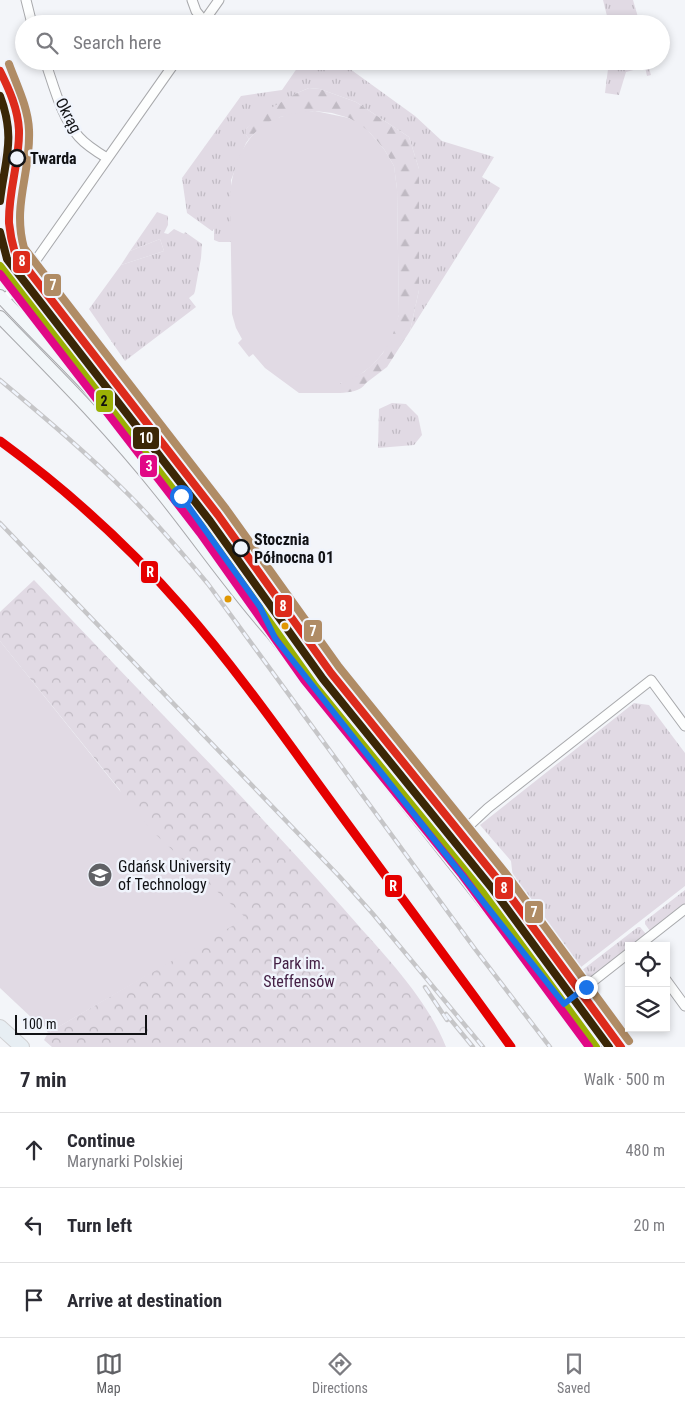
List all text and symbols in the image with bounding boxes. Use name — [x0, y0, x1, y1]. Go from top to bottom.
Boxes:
search box — [15, 15, 670, 70]
icon: search — [33, 29, 61, 57]
text: Search here — [73, 31, 161, 54]
street label: Okrąg — [51, 94, 86, 136]
marker: Twarda — [8, 149, 26, 167]
place label: Twarda — [30, 149, 77, 168]
line badge: 8 — [12, 250, 31, 274]
text: 8 — [18, 253, 26, 269]
line badge: 7 — [43, 273, 62, 297]
text: 7 — [49, 277, 57, 293]
line badge: 2 — [95, 389, 114, 413]
text: 2 — [100, 393, 108, 409]
line badge: 10 — [132, 426, 160, 450]
text: 10 — [139, 430, 153, 446]
line badge: 3 — [139, 454, 158, 478]
text: 3 — [145, 458, 153, 474]
route start — [170, 485, 193, 508]
place label: Stocznia Północna 01 — [254, 530, 334, 567]
marker: Stocznia Północna 01 — [232, 539, 250, 557]
line badge: R — [140, 560, 159, 584]
text: R — [146, 564, 154, 580]
unlabelled marker — [223, 594, 233, 604]
line badge: 8 — [274, 594, 293, 618]
text: 8 — [279, 598, 287, 614]
line badge: 7 — [303, 619, 323, 643]
unlabelled marker — [280, 621, 290, 631]
text: 7 — [309, 623, 317, 639]
place label: Gdańsk University of Technology — [118, 857, 231, 894]
school or university icon: Gdańsk University of Technology — [87, 862, 113, 888]
line badge: R — [384, 874, 403, 898]
line badge: 8 — [494, 876, 514, 900]
text: R — [389, 878, 397, 894]
text: 8 — [500, 880, 508, 896]
line badge: 7 — [524, 900, 544, 924]
text: 7 — [530, 904, 538, 920]
map controls — [625, 942, 670, 1032]
button: locate — [625, 942, 670, 987]
park label: Park im. Steffensów — [263, 954, 335, 991]
route end — [575, 976, 598, 999]
button: layers — [625, 987, 670, 1032]
scale bar — [15, 1012, 148, 1035]
text: 100 m — [22, 1016, 57, 1032]
text: 7 min — [20, 1068, 67, 1092]
text: Walk · 500 m — [584, 1070, 665, 1089]
text: Continue — [67, 1129, 135, 1152]
icon: ahead — [20, 1136, 48, 1164]
text: 480 m — [626, 1141, 665, 1160]
text: Marynarki Polskiej — [67, 1152, 183, 1171]
icon: left — [20, 1211, 48, 1239]
text: Turn left — [67, 1214, 132, 1237]
text: 20 m — [633, 1216, 665, 1235]
icon: arrive — [20, 1286, 48, 1314]
text: Arrive at destination — [67, 1289, 222, 1312]
tab: Map — [95, 1350, 123, 1396]
tab: Directions — [312, 1350, 368, 1396]
tab: Saved — [557, 1350, 590, 1396]

